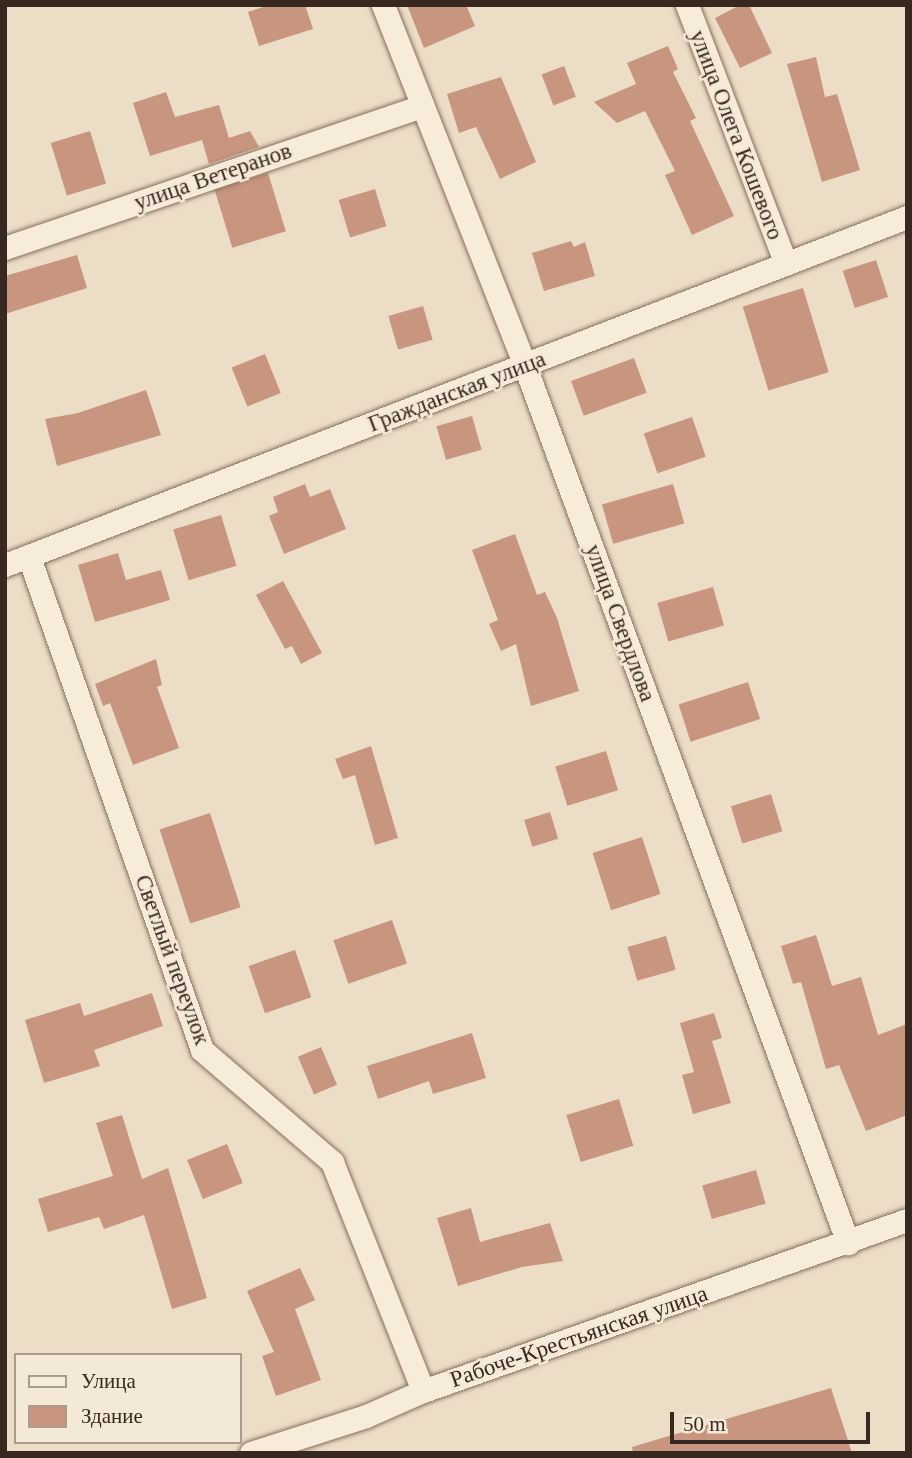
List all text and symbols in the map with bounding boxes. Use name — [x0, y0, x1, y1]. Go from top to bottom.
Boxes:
street label: улица Олега Кошевого — [683, 26, 789, 244]
street label: улица Ветеранов — [131, 137, 295, 217]
street label: Гражданская улица — [364, 345, 550, 439]
street label: улица Свердлова — [579, 541, 661, 705]
street label: Светлый переулок — [128, 871, 216, 1049]
street label: Рабоче-Крестьянская улица — [447, 1280, 711, 1394]
legend — [14, 1353, 242, 1444]
text: Улица — [81, 1369, 136, 1393]
scale bar — [674, 1398, 874, 1442]
text: Здание — [81, 1404, 143, 1428]
text: 50 m — [683, 1412, 726, 1436]

